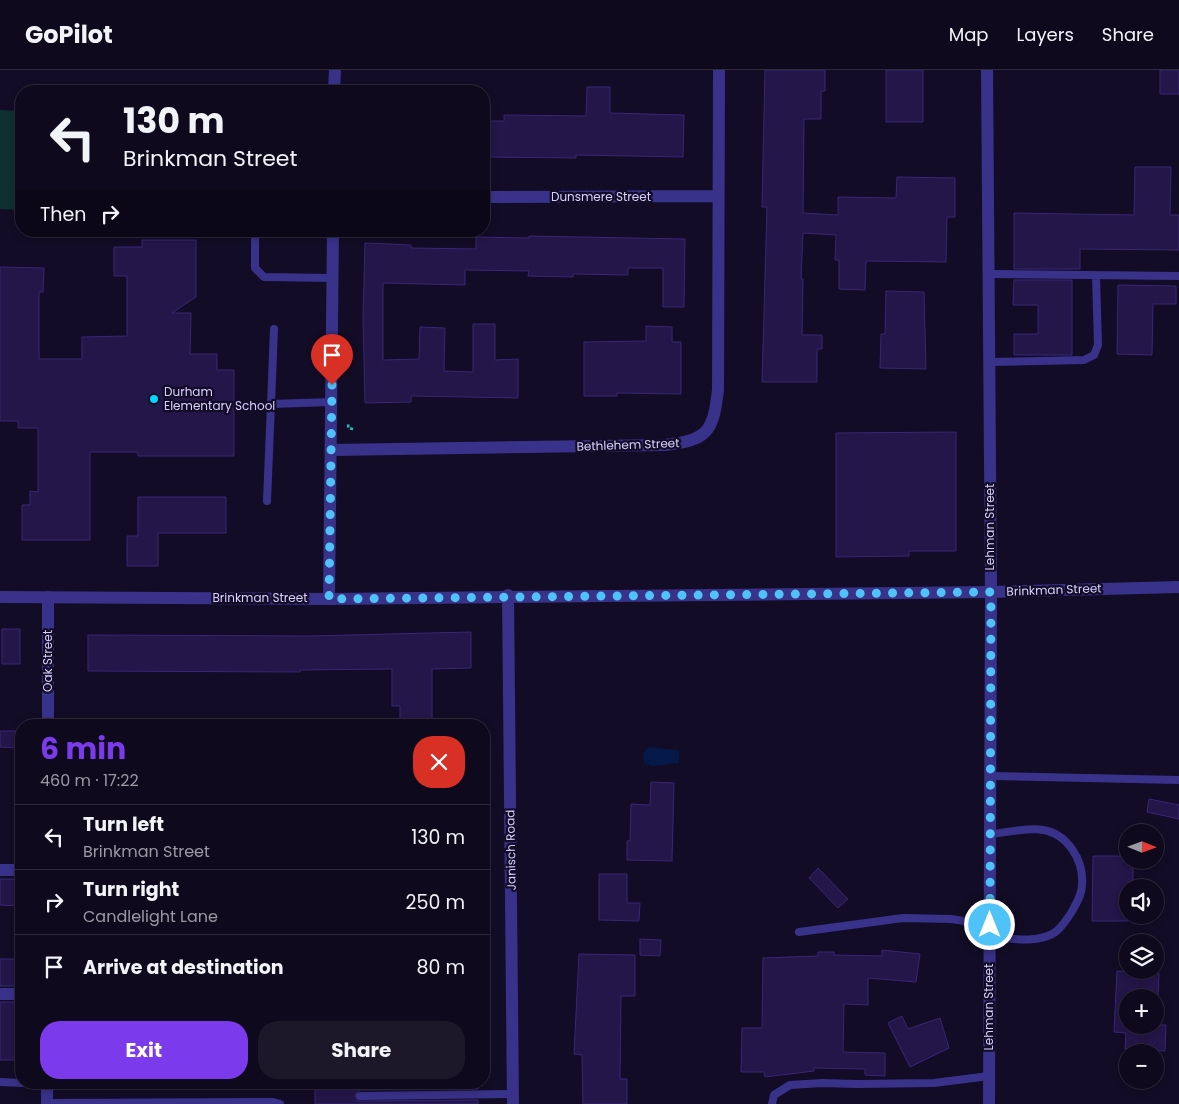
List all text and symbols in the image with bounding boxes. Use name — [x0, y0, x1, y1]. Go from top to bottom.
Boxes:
text: GoPilot — [25, 18, 113, 51]
text: Map — [949, 22, 989, 47]
text: Layers — [1017, 22, 1074, 47]
text: Share — [1102, 22, 1154, 47]
text: 130 m — [123, 96, 225, 145]
icon: left — [40, 105, 105, 170]
text: Brinkman Street — [123, 143, 297, 174]
street label: Dunsmere Street — [551, 188, 651, 205]
icon: right — [96, 200, 124, 228]
text: Then — [40, 201, 86, 228]
pin — [311, 334, 353, 385]
icon: arrive — [318, 341, 346, 369]
place label: Durham Elementary School — [164, 383, 275, 414]
marker: Durham Elementary School — [148, 393, 160, 405]
street label: Bethlehem Street — [576, 434, 680, 455]
street label: Lehman Street — [981, 484, 998, 570]
street label: Brinkman Street — [1006, 579, 1102, 600]
street label: Brinkman Street — [212, 589, 308, 606]
street label: Oak Street — [39, 630, 56, 692]
text: 6 min — [40, 727, 126, 770]
button: close — [413, 736, 465, 788]
text: 460 m · 17:22 — [40, 769, 139, 792]
street label: Janisch Road — [501, 809, 520, 891]
text: Turn left — [83, 811, 164, 838]
icon: left — [40, 823, 68, 851]
text: 130 m — [411, 824, 465, 851]
north arrow — [1119, 824, 1164, 869]
map controls — [1119, 824, 1164, 1089]
text: Brinkman Street — [83, 840, 210, 863]
text: Turn right — [83, 876, 179, 903]
button: sound — [1119, 879, 1164, 924]
icon: right — [40, 888, 68, 916]
text: 250 m — [406, 889, 465, 916]
position arrow — [963, 898, 1015, 950]
text: Candlelight Lane — [83, 905, 218, 928]
button: layers — [1119, 934, 1164, 979]
icon: arrive — [40, 953, 68, 981]
text: Arrive at destination — [83, 954, 284, 981]
text: 80 m — [416, 954, 465, 981]
street label: Lehman Street — [980, 964, 997, 1050]
button: + — [1119, 989, 1164, 1034]
button: Exit — [40, 1021, 248, 1079]
button: Share — [258, 1021, 465, 1079]
button: − — [1119, 1044, 1164, 1089]

